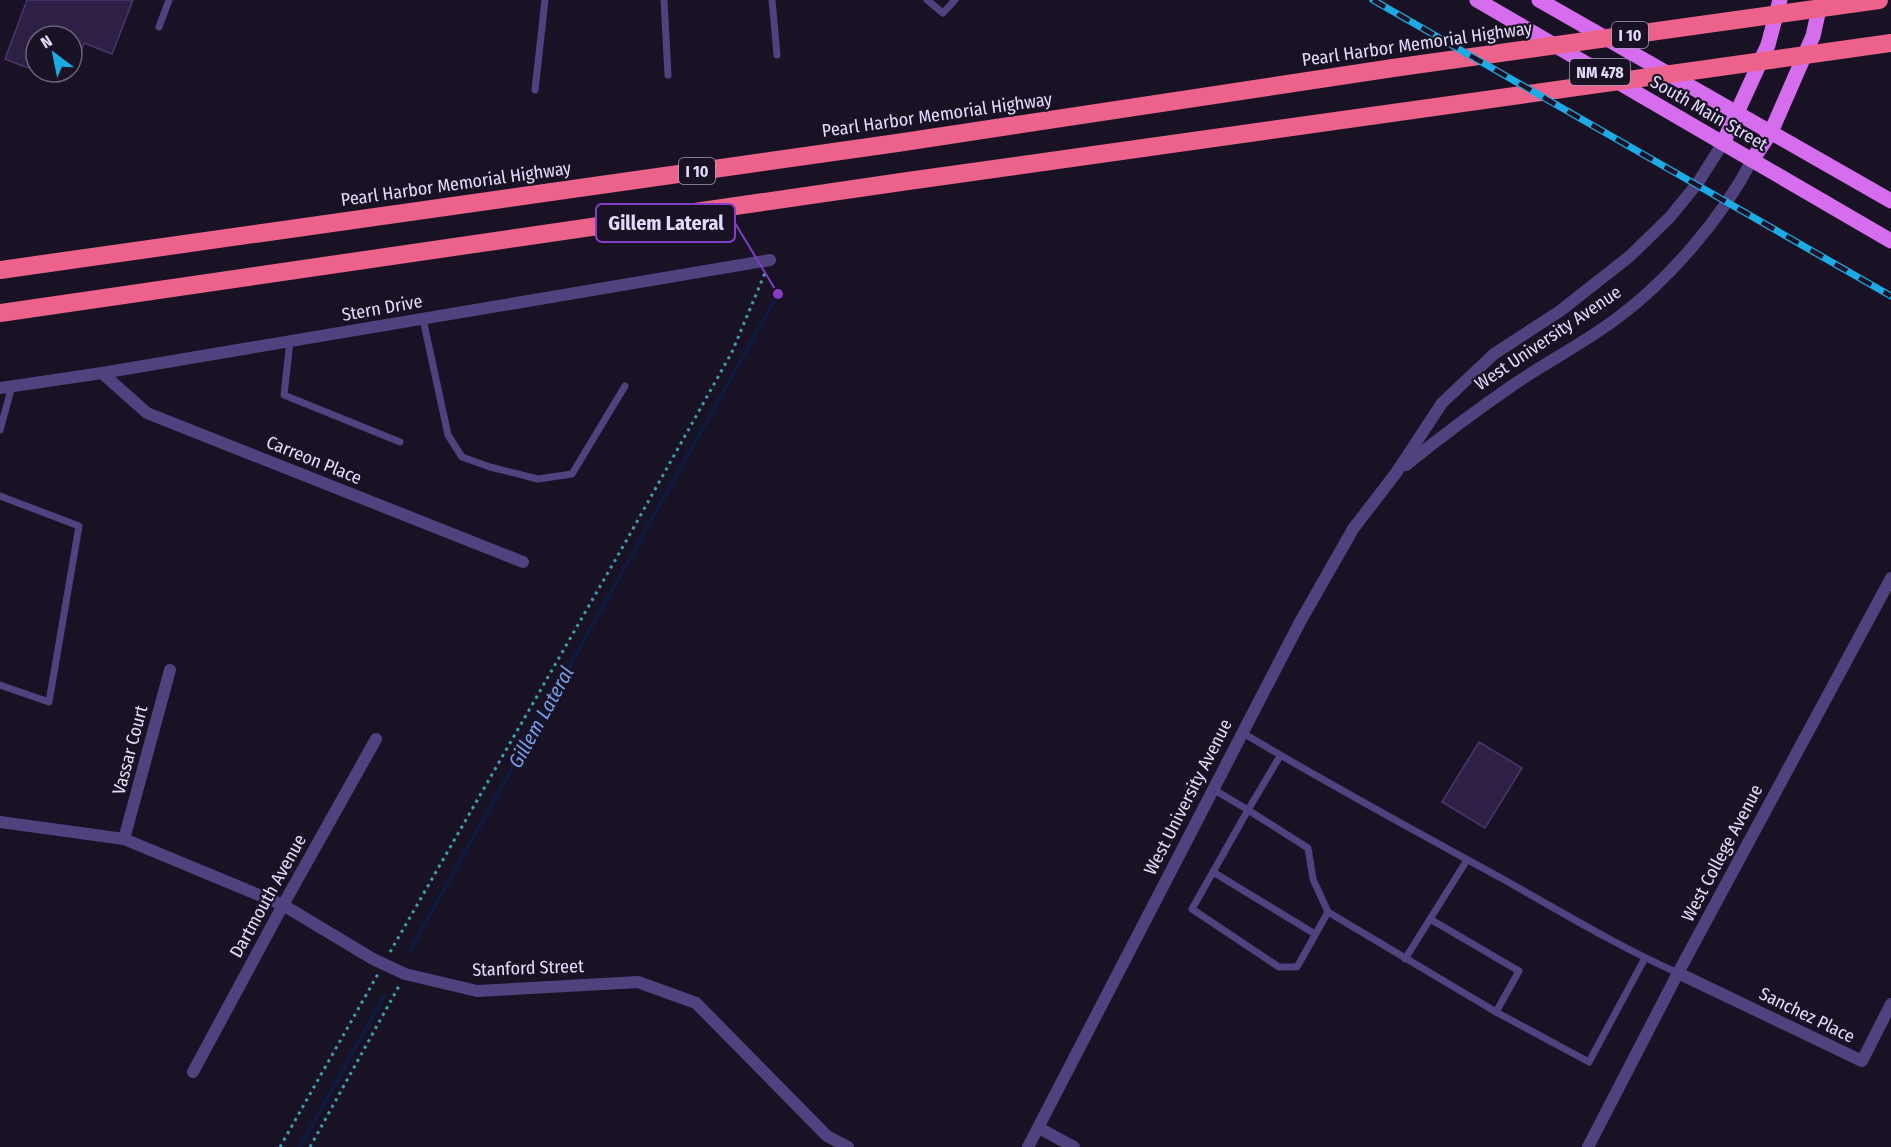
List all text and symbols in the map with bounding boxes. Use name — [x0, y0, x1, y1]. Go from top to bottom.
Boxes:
street label: Pearl Harbor Memorial Highway — [1300, 17, 1534, 71]
road number: I 10 — [1612, 22, 1648, 48]
north arrow — [24, 24, 84, 84]
text: N — [37, 31, 55, 52]
road number: NM 478 — [1570, 59, 1630, 85]
street label: South Main Street — [1647, 71, 1772, 155]
street label: Pearl Harbor Memorial Highway — [820, 88, 1054, 142]
street label: Pearl Harbor Memorial Highway — [339, 157, 573, 211]
road number: I 10 — [679, 158, 715, 184]
callout: Gillem Lateral — [596, 204, 735, 242]
text: Gillem Lateral — [608, 211, 724, 235]
street label: West University Avenue — [1471, 281, 1625, 395]
street label: Stern Drive — [340, 290, 424, 326]
street label: Carreon Place — [263, 431, 365, 489]
water label: Gillem Lateral — [503, 662, 579, 772]
street label: Vassar Court — [108, 703, 152, 797]
street label: West University Avenue — [1139, 715, 1237, 879]
street label: West College Avenue — [1677, 781, 1767, 925]
street label: Dartmouth Avenue — [225, 830, 311, 962]
street label: Stanford Street — [472, 955, 584, 981]
street label: Sanchez Place — [1756, 982, 1858, 1048]

